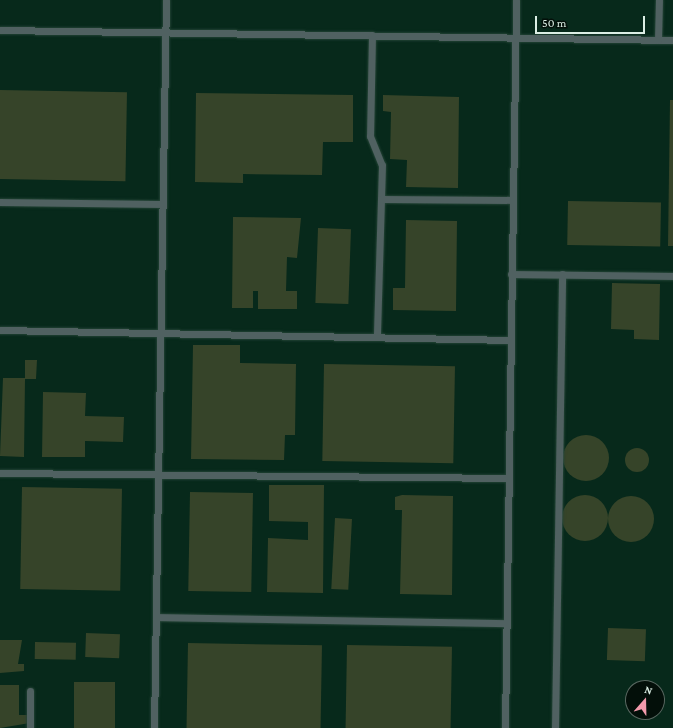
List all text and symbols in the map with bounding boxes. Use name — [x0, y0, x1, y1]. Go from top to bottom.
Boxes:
scale bar — [537, 8, 647, 34]
text: 50 m — [542, 16, 566, 30]
north arrow — [625, 680, 665, 720]
text: N — [643, 683, 654, 697]

